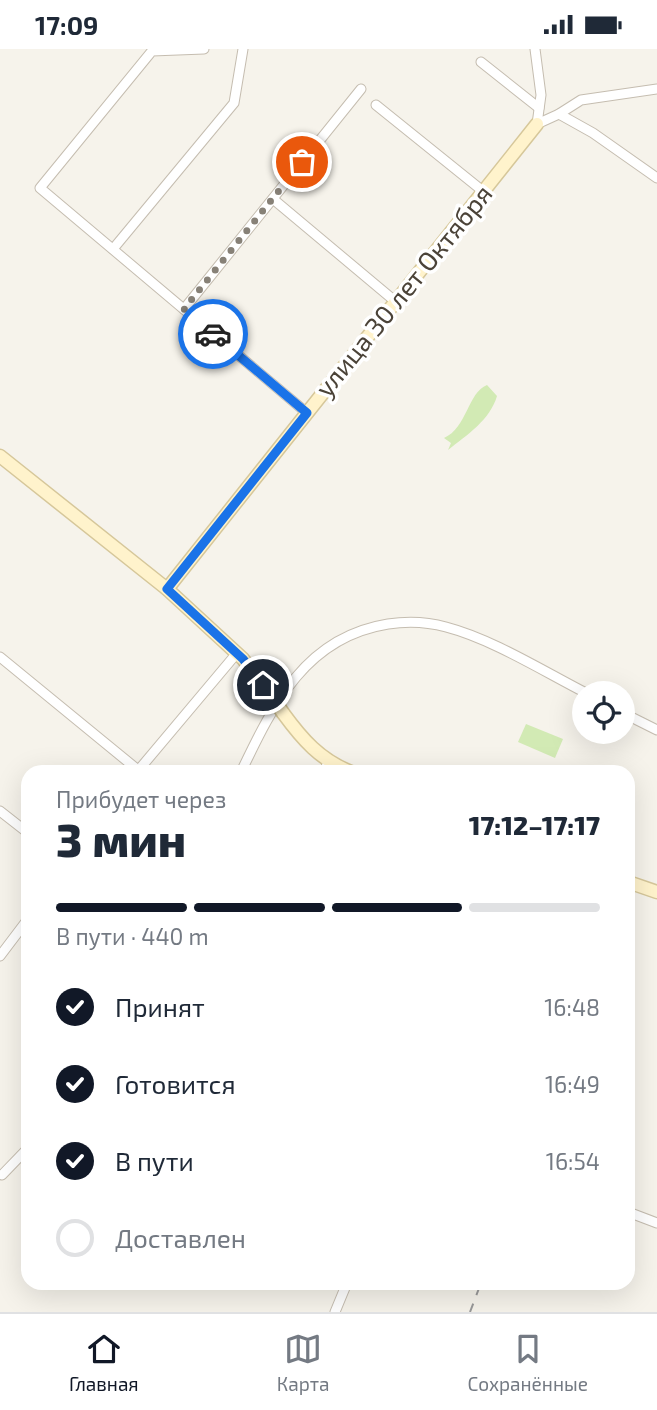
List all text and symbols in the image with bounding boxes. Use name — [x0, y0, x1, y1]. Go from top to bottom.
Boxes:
text: 17:09 — [35, 9, 98, 40]
pin — [272, 132, 332, 192]
icon: bag — [283, 143, 321, 181]
street label: улица 30 лет Октября — [308, 178, 499, 403]
courier — [178, 299, 248, 369]
icon: car — [194, 315, 232, 353]
pin — [233, 655, 293, 715]
icon: home — [244, 666, 282, 704]
map controls — [572, 681, 635, 744]
button: locate — [572, 681, 635, 744]
text: Прибудет через — [56, 785, 226, 813]
text: 17:12–17:17 — [469, 809, 600, 840]
text: 3 мин — [56, 811, 186, 866]
text: В пути · 440 m — [56, 922, 209, 950]
icon: check — [56, 988, 94, 1026]
text: Принят — [115, 991, 205, 1022]
text: 16:48 — [544, 993, 600, 1021]
icon: check — [56, 1065, 94, 1103]
text: Готовится — [115, 1068, 236, 1099]
text: 16:49 — [545, 1070, 600, 1098]
icon: check — [56, 1142, 94, 1180]
text: В пути — [115, 1145, 194, 1176]
text: 16:54 — [546, 1147, 600, 1175]
text: Доставлен — [115, 1222, 246, 1253]
tab: Главная — [69, 1330, 139, 1395]
tab: Карта — [277, 1330, 330, 1395]
tab: Сохранённые — [468, 1330, 588, 1395]

